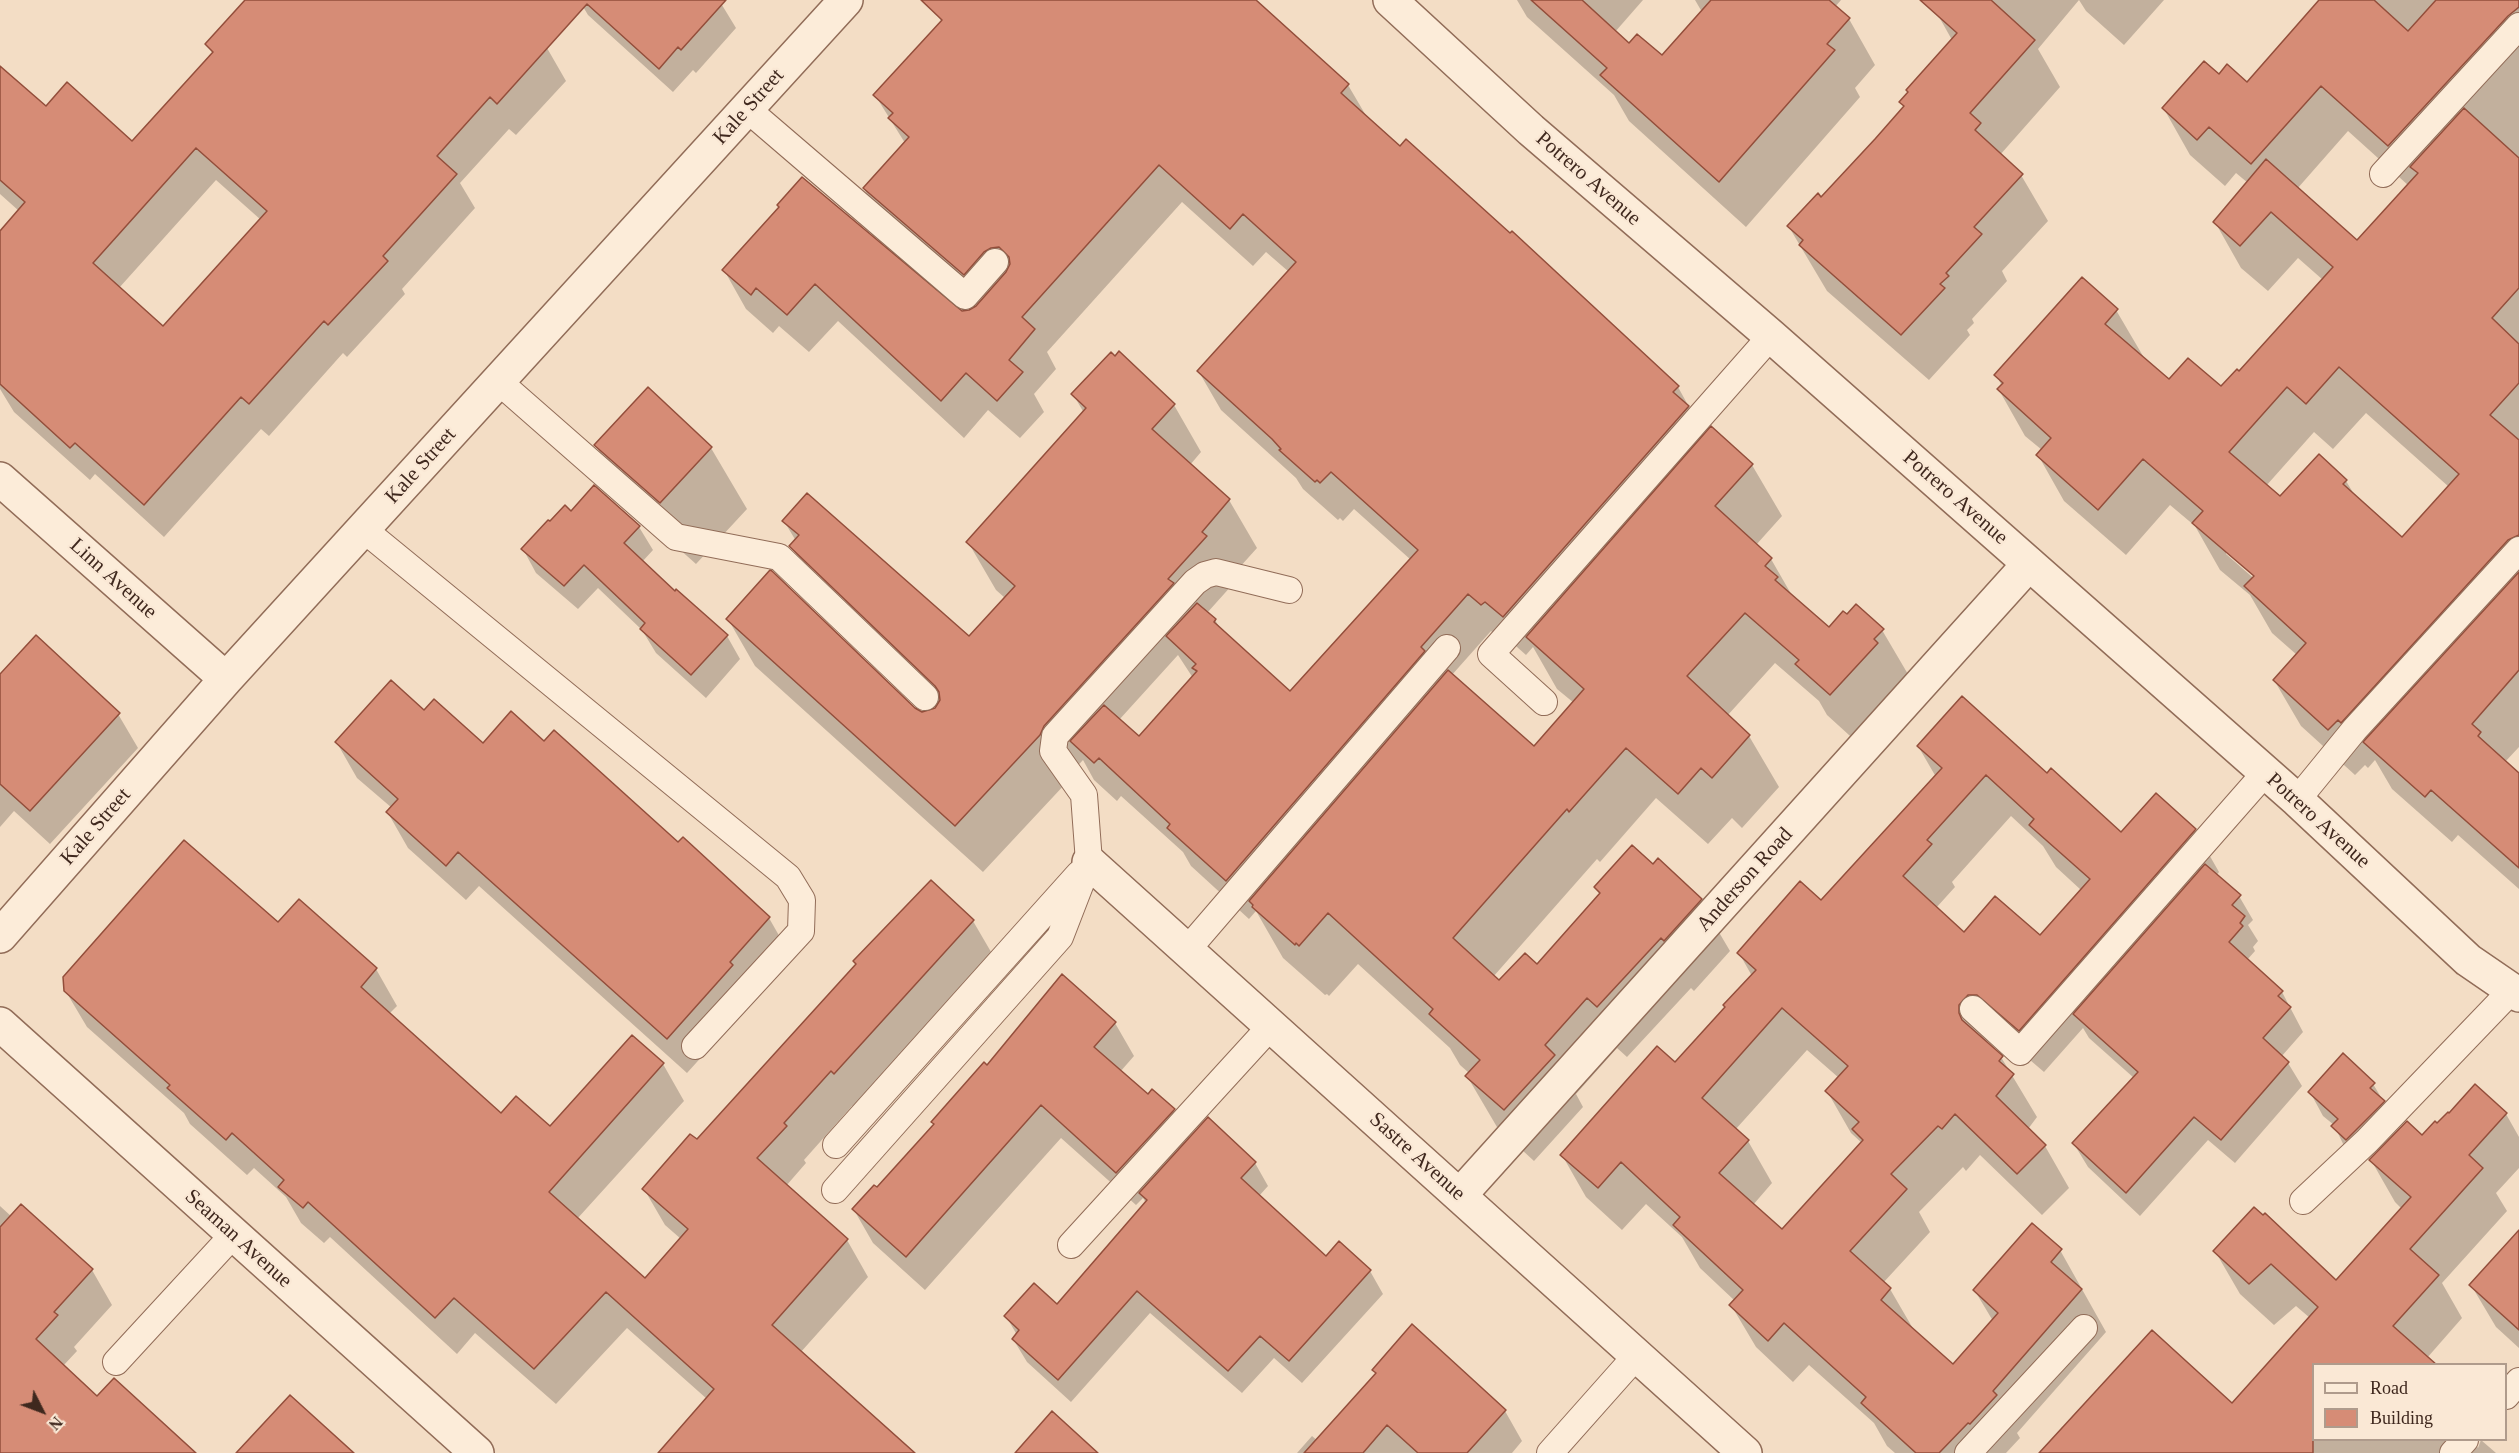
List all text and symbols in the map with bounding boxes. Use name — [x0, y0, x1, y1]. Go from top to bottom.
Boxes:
street label: Kale Street — [708, 64, 790, 150]
street label: Potrero Avenue — [1530, 127, 1646, 231]
street label: Kale Street — [380, 423, 462, 509]
street label: Potrero Avenue — [1897, 446, 2013, 550]
street label: Linn Avenue — [64, 533, 162, 625]
street label: Potrero Avenue — [2261, 768, 2375, 874]
street label: Kale Street — [56, 783, 136, 871]
street label: Anderson Road — [1692, 823, 1798, 937]
street label: Sastre Avenue — [1364, 1107, 1470, 1207]
street label: Seaman Avenue — [179, 1184, 297, 1294]
legend — [2312, 1363, 2507, 1441]
text: Road — [2370, 1378, 2408, 1398]
north arrow — [12, 1381, 72, 1441]
text: Building — [2370, 1408, 2433, 1428]
text: N — [46, 1413, 66, 1433]

